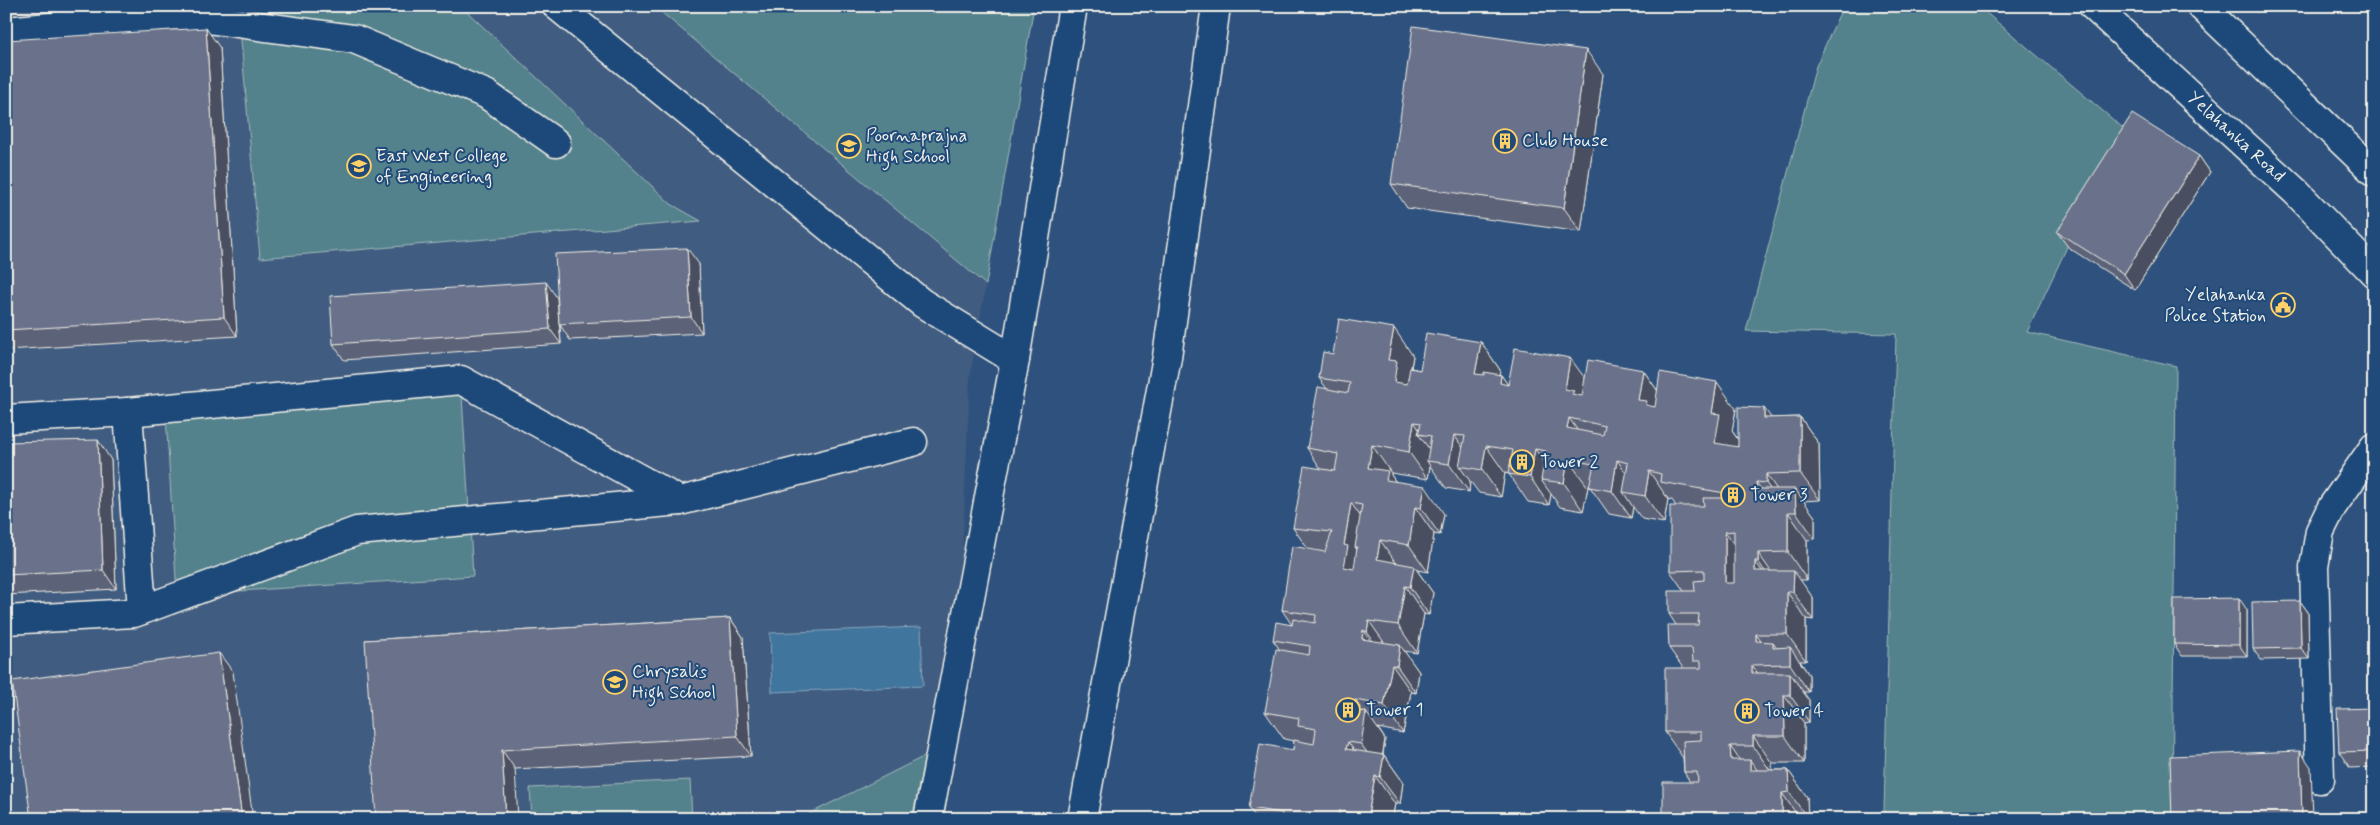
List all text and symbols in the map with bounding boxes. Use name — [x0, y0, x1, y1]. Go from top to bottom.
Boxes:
street label: Yelahanka Road — [2182, 86, 2290, 188]
place label: Poornaprajna High School — [866, 124, 967, 171]
building icon: Club House — [1492, 128, 1518, 154]
place label: Club House — [1522, 129, 1609, 153]
school or university icon: Poornaprajna High School — [836, 133, 862, 159]
place label: East West College of Engineering — [376, 144, 508, 190]
school or university icon: East West College of Engineering — [346, 153, 372, 179]
place label: Yelahanka Police Station — [2164, 283, 2266, 328]
public building icon: Yelahanka Police Station — [2270, 292, 2296, 318]
building icon: Tower 2 — [1509, 449, 1535, 475]
place label: Tower 2 — [1540, 450, 1598, 474]
building icon: Tower 3 — [1720, 482, 1746, 508]
place label: Tower 3 — [1750, 483, 1808, 507]
place label: Chrysalis High School — [632, 660, 716, 707]
school or university icon: Chrysalis High School — [602, 669, 628, 695]
building icon: Tower 1 — [1335, 697, 1361, 723]
place label: Tower 1 — [1366, 698, 1424, 722]
building icon: Tower 4 — [1734, 698, 1760, 724]
place label: Tower 4 — [1764, 699, 1824, 723]

